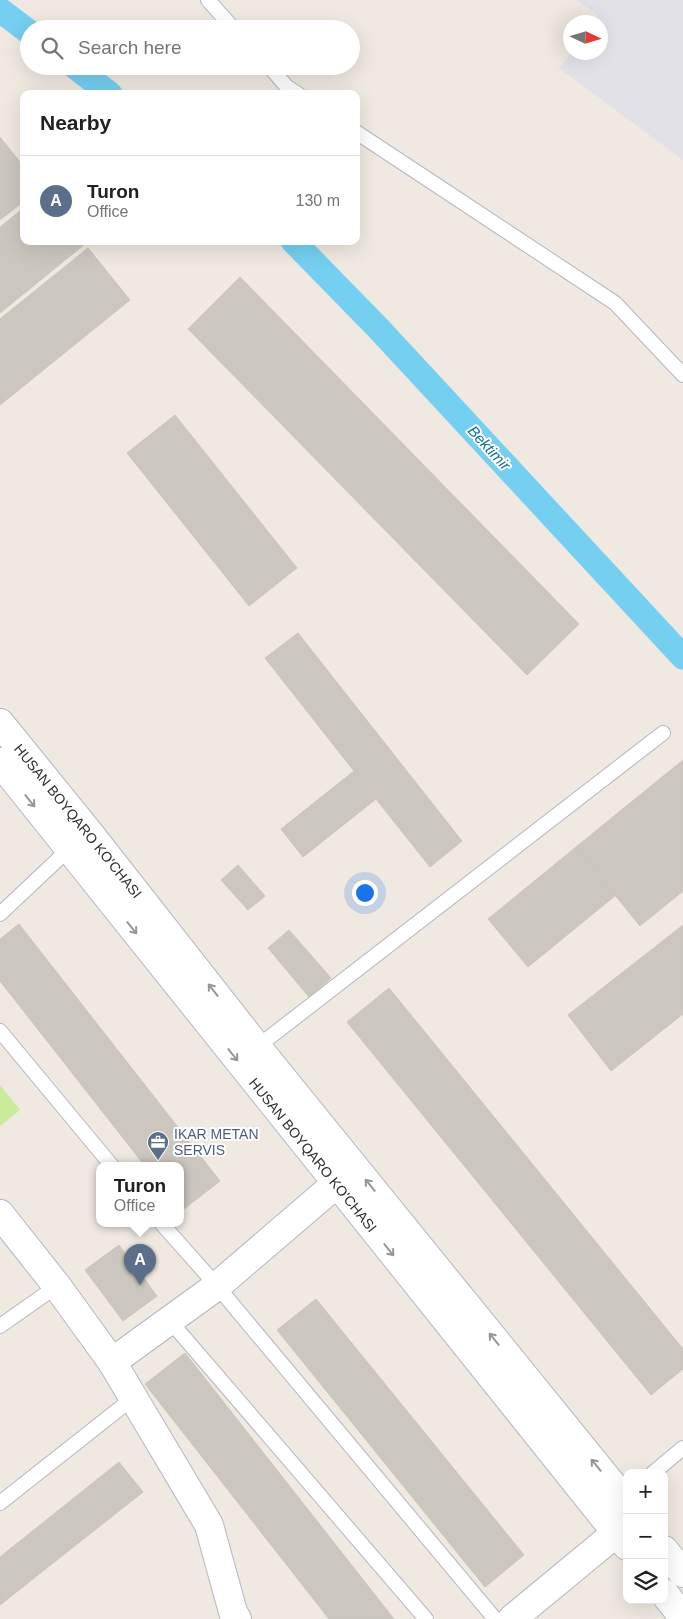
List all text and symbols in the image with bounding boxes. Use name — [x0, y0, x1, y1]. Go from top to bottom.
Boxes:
north arrow — [563, 15, 608, 60]
search box — [20, 20, 360, 75]
icon: search — [38, 34, 66, 62]
text: Search here — [78, 37, 182, 58]
text: Nearby — [40, 111, 111, 134]
text: Turon — [87, 181, 139, 202]
text: A — [50, 192, 62, 209]
text: 130 m — [296, 192, 340, 209]
text: Office — [87, 203, 129, 220]
water label: Bektimir — [465, 422, 515, 474]
street label: HUSAN BOYQARO KO'CHASI — [11, 741, 145, 901]
one-way arrow — [25, 794, 36, 807]
your location — [352, 880, 378, 906]
one-way arrow — [126, 921, 137, 934]
one-way arrow — [208, 984, 219, 997]
one-way arrow — [228, 1048, 238, 1062]
street label: HUSAN BOYQARO KO'CHASI — [246, 1075, 380, 1235]
place label: IKAR METAN SERVIS — [174, 1126, 259, 1158]
office icon: IKAR METAN SERVIS — [146, 1130, 170, 1161]
popup — [96, 1162, 184, 1227]
text: Turon — [114, 1175, 166, 1196]
one-way arrow — [364, 1179, 375, 1192]
text: Office — [114, 1197, 155, 1214]
one-way arrow — [384, 1243, 395, 1256]
pin: A — [124, 1244, 156, 1285]
one-way arrow — [488, 1333, 499, 1346]
one-way arrow — [591, 1459, 602, 1472]
map controls — [623, 1469, 668, 1604]
button: + — [623, 1469, 668, 1514]
button: − — [623, 1514, 668, 1559]
button: layers — [623, 1559, 668, 1604]

